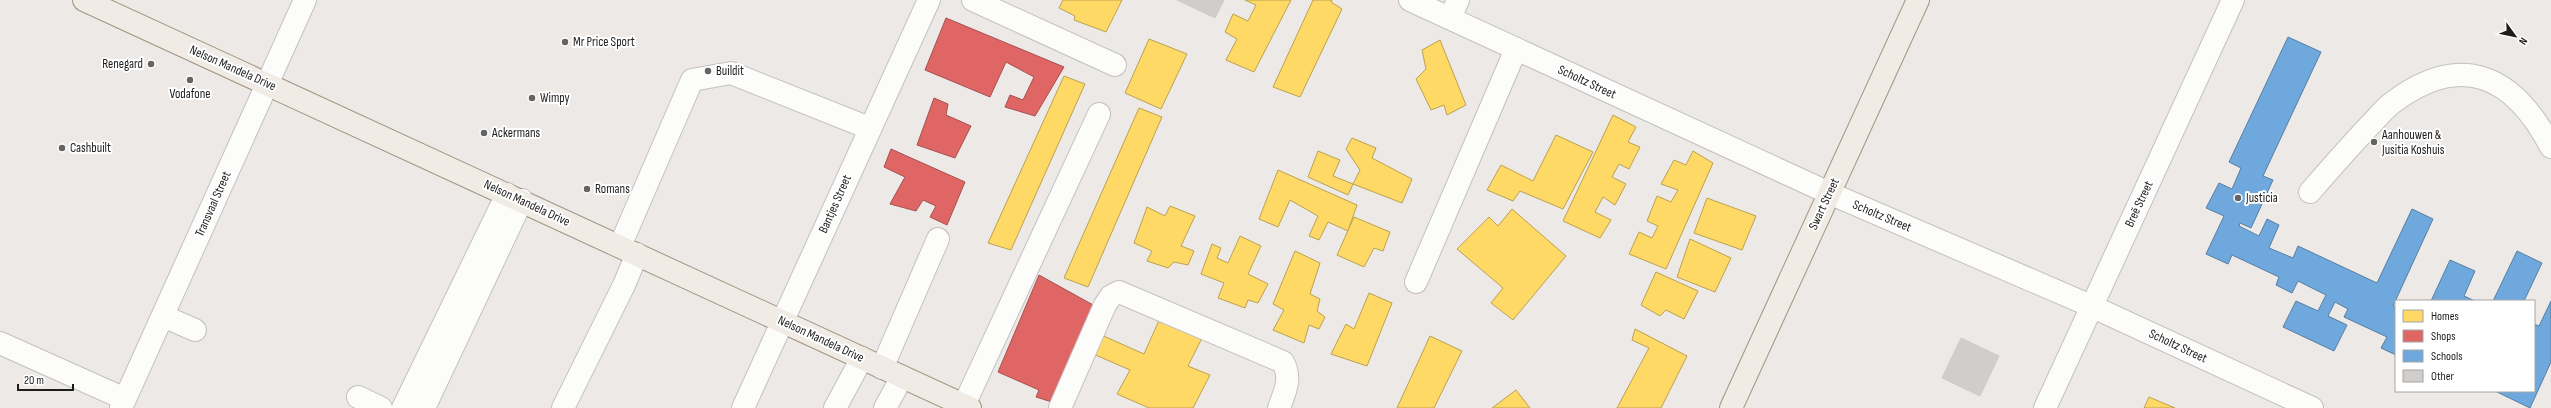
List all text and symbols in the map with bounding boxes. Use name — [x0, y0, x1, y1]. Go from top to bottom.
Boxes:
north arrow — [2495, 16, 2535, 56]
place label: Mr Price Sport — [573, 34, 635, 50]
text: N — [2516, 35, 2530, 47]
marker: Mr Price Sport — [560, 37, 570, 47]
street label: Nelson Mandela Drive — [187, 42, 279, 94]
place label: Renegard — [102, 56, 143, 72]
marker: Renegard — [146, 59, 156, 69]
street label: Scholtz Street — [1555, 62, 1619, 102]
place label: Buildit — [716, 63, 744, 79]
marker: Buildit — [703, 66, 713, 76]
marker: Vodafone — [185, 75, 195, 85]
place label: Vodafone — [170, 86, 210, 102]
place label: Wimpy — [540, 90, 570, 106]
marker: Wimpy — [527, 93, 537, 103]
place label: Ackermans — [491, 125, 541, 141]
place label: Aanhouwen & Jusitia Koshuis — [2381, 127, 2445, 158]
marker: Ackermans — [479, 128, 489, 138]
marker: Aanhouwen & Jusitia Koshuis — [2369, 137, 2379, 147]
place label: Cashbuilt — [70, 140, 111, 156]
marker: Cashbuilt — [57, 143, 67, 153]
street label: Transvaal Street — [191, 169, 235, 239]
street label: Bantjes Street — [815, 172, 855, 236]
street label: Nelson Mandela Drive — [481, 176, 573, 230]
street label: Swart Street — [1805, 176, 1843, 232]
street label: Breë Street — [2121, 178, 2157, 230]
place label: Romans — [595, 181, 630, 197]
marker: Romans — [582, 184, 592, 194]
place label: Justicia — [2245, 190, 2278, 206]
marker: Justicia — [2233, 193, 2243, 203]
street label: Scholtz Street — [1850, 196, 1914, 236]
legend — [2395, 300, 2535, 392]
text: Homes — [2431, 309, 2459, 324]
street label: Nelson Mandela Drive — [775, 312, 867, 366]
street label: Scholtz Street — [2146, 326, 2210, 366]
text: Shops — [2431, 329, 2456, 344]
text: Schools — [2431, 349, 2463, 364]
scale bar — [18, 366, 73, 392]
text: Other — [2431, 369, 2455, 384]
text: 20 m — [24, 373, 44, 388]

